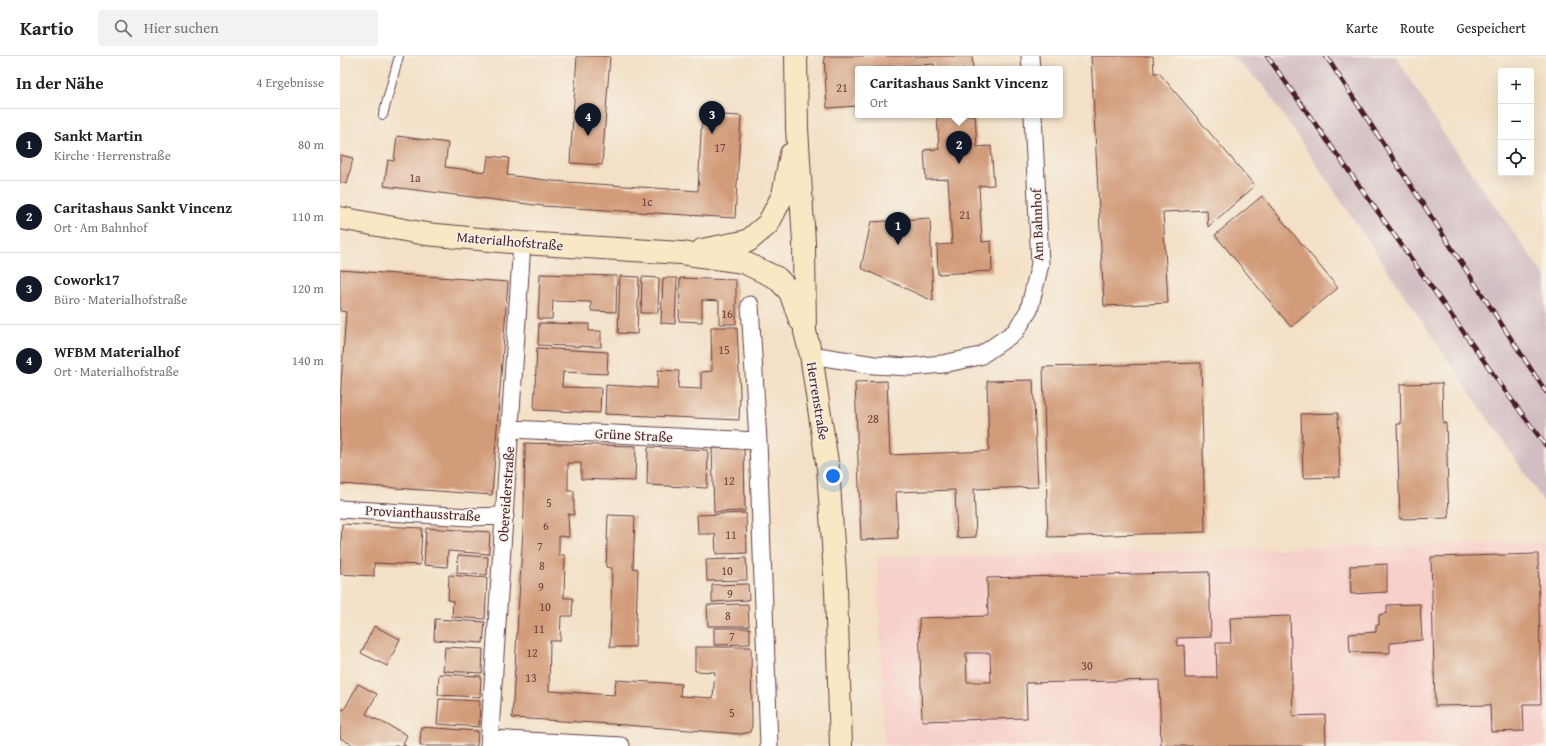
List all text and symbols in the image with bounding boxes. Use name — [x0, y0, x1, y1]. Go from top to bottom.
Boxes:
search box — [98, 10, 378, 46]
text: Kartio — [20, 14, 74, 42]
icon: search — [112, 17, 134, 39]
text: Hier suchen — [144, 17, 219, 38]
text: Karte — [1346, 18, 1378, 38]
text: Route — [1400, 18, 1434, 38]
text: Gespeichert — [1456, 18, 1526, 38]
popup — [855, 66, 1063, 118]
map controls — [1498, 68, 1534, 176]
button: + — [1498, 68, 1534, 104]
text: In der Nähe — [16, 70, 104, 95]
text: Caritashaus Sankt Vincenz — [870, 72, 1048, 93]
text: 4 Ergebnisse — [256, 73, 324, 92]
house number: 21 — [836, 79, 848, 96]
text: Ort — [870, 93, 888, 112]
pin: 3 — [699, 101, 725, 134]
pin: 4 — [575, 103, 601, 136]
button: − — [1498, 104, 1534, 140]
text: Sankt Martin — [54, 125, 143, 146]
pin: 2 — [946, 131, 972, 164]
text: 1 — [26, 135, 32, 154]
text: 80 m — [298, 135, 324, 154]
house number: 17 — [714, 139, 726, 156]
button: locate — [1498, 140, 1534, 176]
text: Kirche · Herrenstraße — [54, 146, 171, 165]
house number: 1a — [409, 169, 421, 186]
street label: Am Bahnhof — [1026, 187, 1048, 262]
house number: 1c — [641, 193, 653, 210]
text: Caritashaus Sankt Vincenz — [54, 197, 232, 218]
house number: 21 — [959, 206, 971, 223]
text: 2 — [26, 207, 32, 226]
text: 110 m — [292, 207, 324, 226]
pin: 1 — [885, 212, 911, 245]
text: Ort · Am Bahnhof — [54, 218, 147, 237]
street label: Materialhofstraße — [456, 226, 565, 256]
text: Cowork17 — [54, 269, 120, 290]
text: 3 — [26, 279, 32, 298]
text: 120 m — [292, 279, 324, 298]
text: Büro · Materialhofstraße — [54, 290, 187, 309]
house number: 16 — [721, 305, 733, 322]
text: WFBM Materialhof — [54, 341, 180, 362]
house number: 15 — [718, 341, 730, 358]
text: 4 — [26, 351, 32, 370]
text: 140 m — [292, 351, 324, 370]
street label: Herrenstraße — [802, 360, 834, 442]
text: Ort · Materialhofstraße — [54, 362, 179, 381]
house number: 28 — [867, 410, 879, 427]
street label: Grüne Straße — [595, 423, 674, 447]
street label: Obereiderstraße — [493, 445, 519, 542]
your location — [823, 466, 843, 486]
house number: 12 — [723, 472, 735, 489]
house number: 5 — [546, 494, 552, 511]
street label: Provianthausstraße — [365, 500, 482, 526]
house number: 6 — [543, 517, 549, 534]
house number: 11 — [725, 526, 737, 543]
house number: 7 — [537, 538, 543, 555]
house number: 8 — [539, 557, 545, 574]
house number: 10 — [721, 562, 733, 579]
house number: 9 — [538, 578, 544, 595]
house number: 9 — [727, 585, 733, 602]
house number: 10 — [539, 598, 551, 615]
house number: 8 — [725, 607, 731, 624]
house number: 11 — [533, 620, 545, 637]
house number: 7 — [729, 628, 735, 645]
house number: 12 — [526, 644, 538, 661]
house number: 30 — [1081, 657, 1093, 674]
house number: 13 — [525, 669, 537, 686]
house number: 5 — [729, 704, 735, 721]

